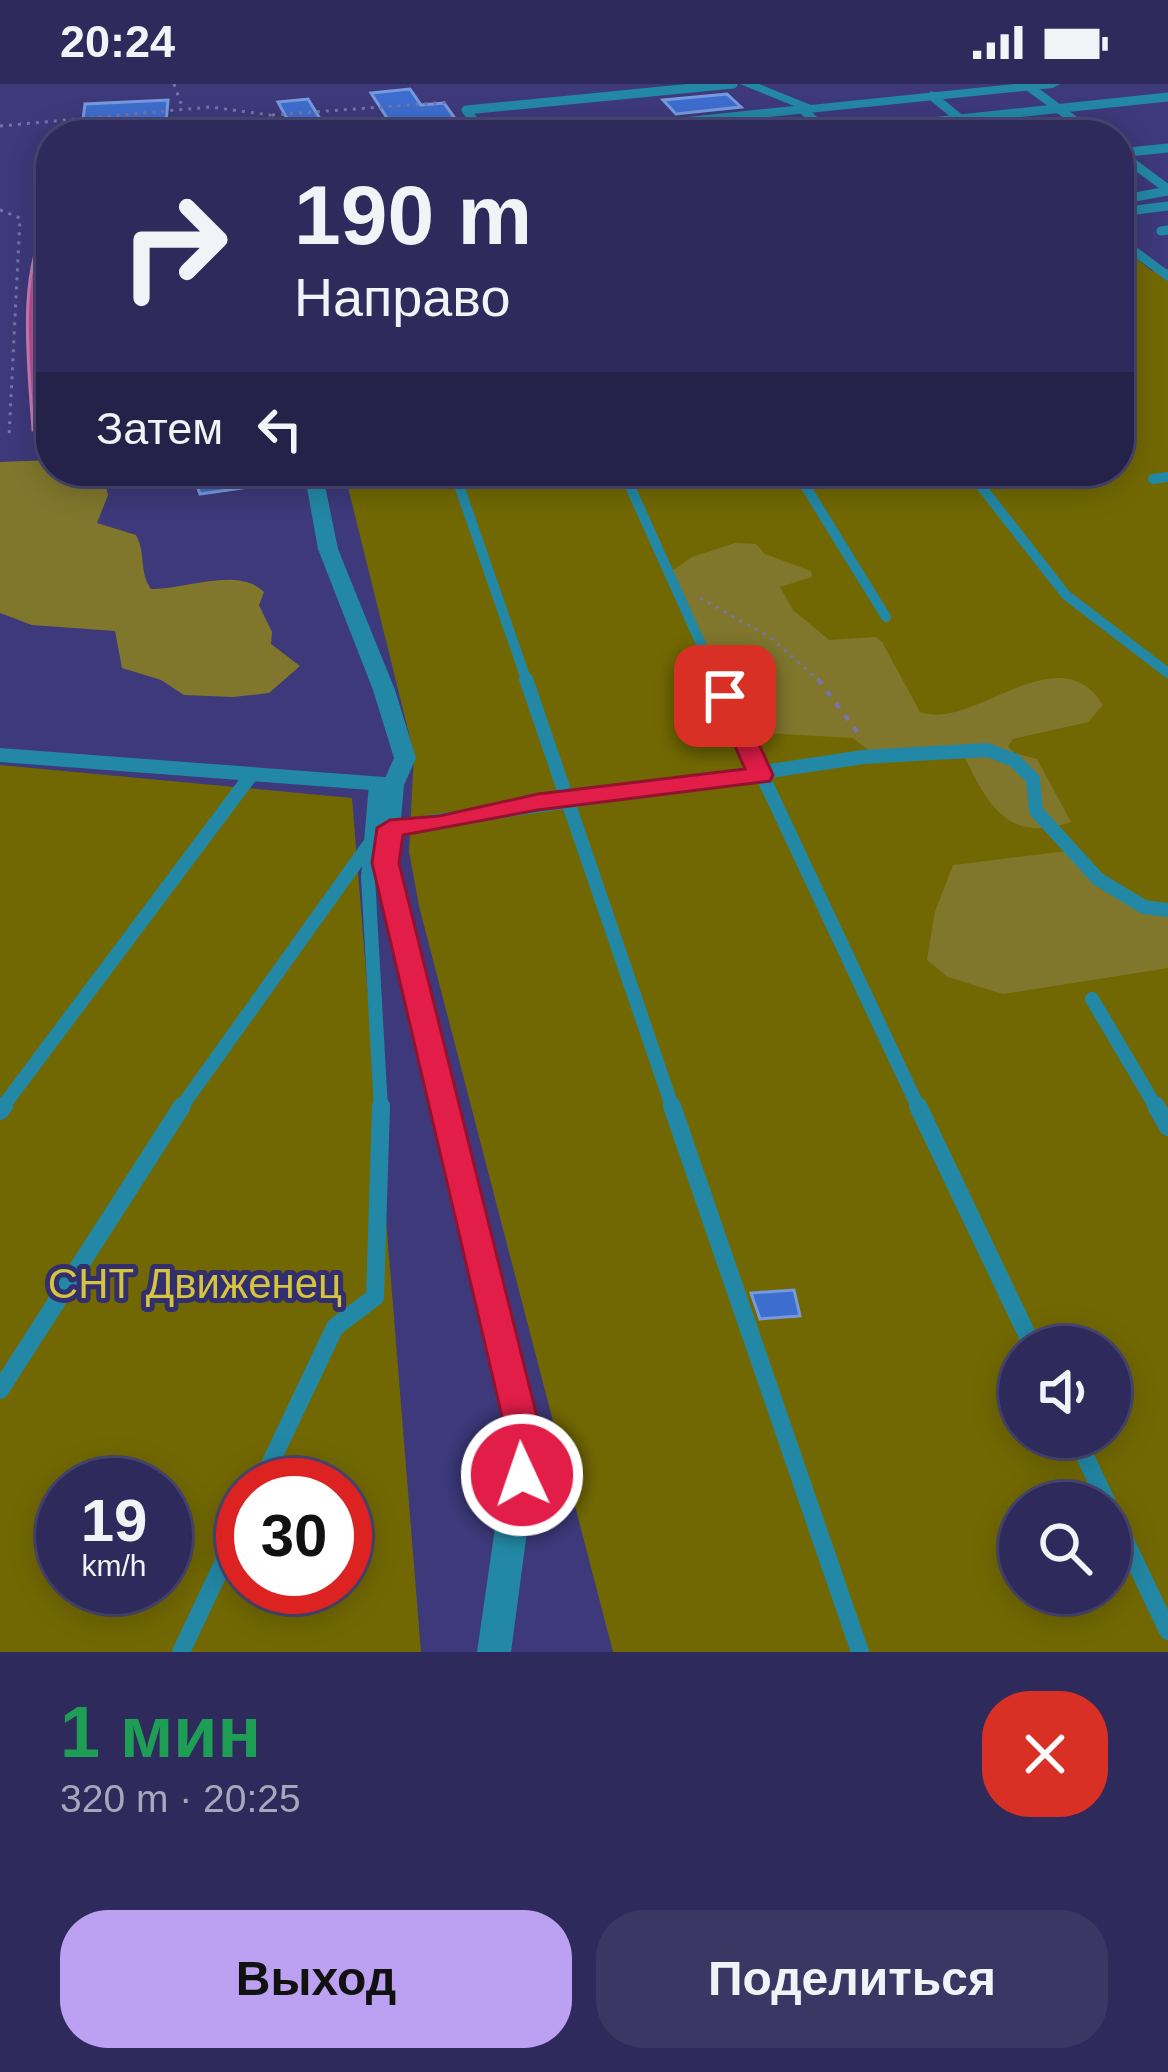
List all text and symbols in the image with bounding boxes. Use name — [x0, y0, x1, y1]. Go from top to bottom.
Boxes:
text: 20:24 — [60, 16, 175, 67]
icon: right — [96, 168, 252, 324]
text: 190 m — [294, 168, 532, 262]
text: Направо — [294, 267, 510, 327]
icon: left — [247, 396, 313, 462]
text: Затем — [96, 403, 223, 454]
pin — [674, 645, 776, 747]
icon: arrive — [692, 663, 758, 729]
park label: СНТ Движенец — [48, 1260, 342, 1307]
map controls — [999, 1326, 1131, 1614]
button: sound — [999, 1326, 1131, 1458]
position arrow — [459, 1412, 585, 1538]
speed limit sign: 30 — [216, 1458, 372, 1614]
button: search — [999, 1482, 1131, 1614]
text: 19 — [81, 1487, 147, 1554]
text: km/h — [81, 1549, 147, 1582]
button: close — [982, 1691, 1108, 1817]
text: 1 мин — [60, 1692, 261, 1772]
text: 320 m · 20:25 — [60, 1777, 301, 1820]
button: Выход — [60, 1910, 572, 2048]
button: Поделиться — [596, 1910, 1108, 2048]

